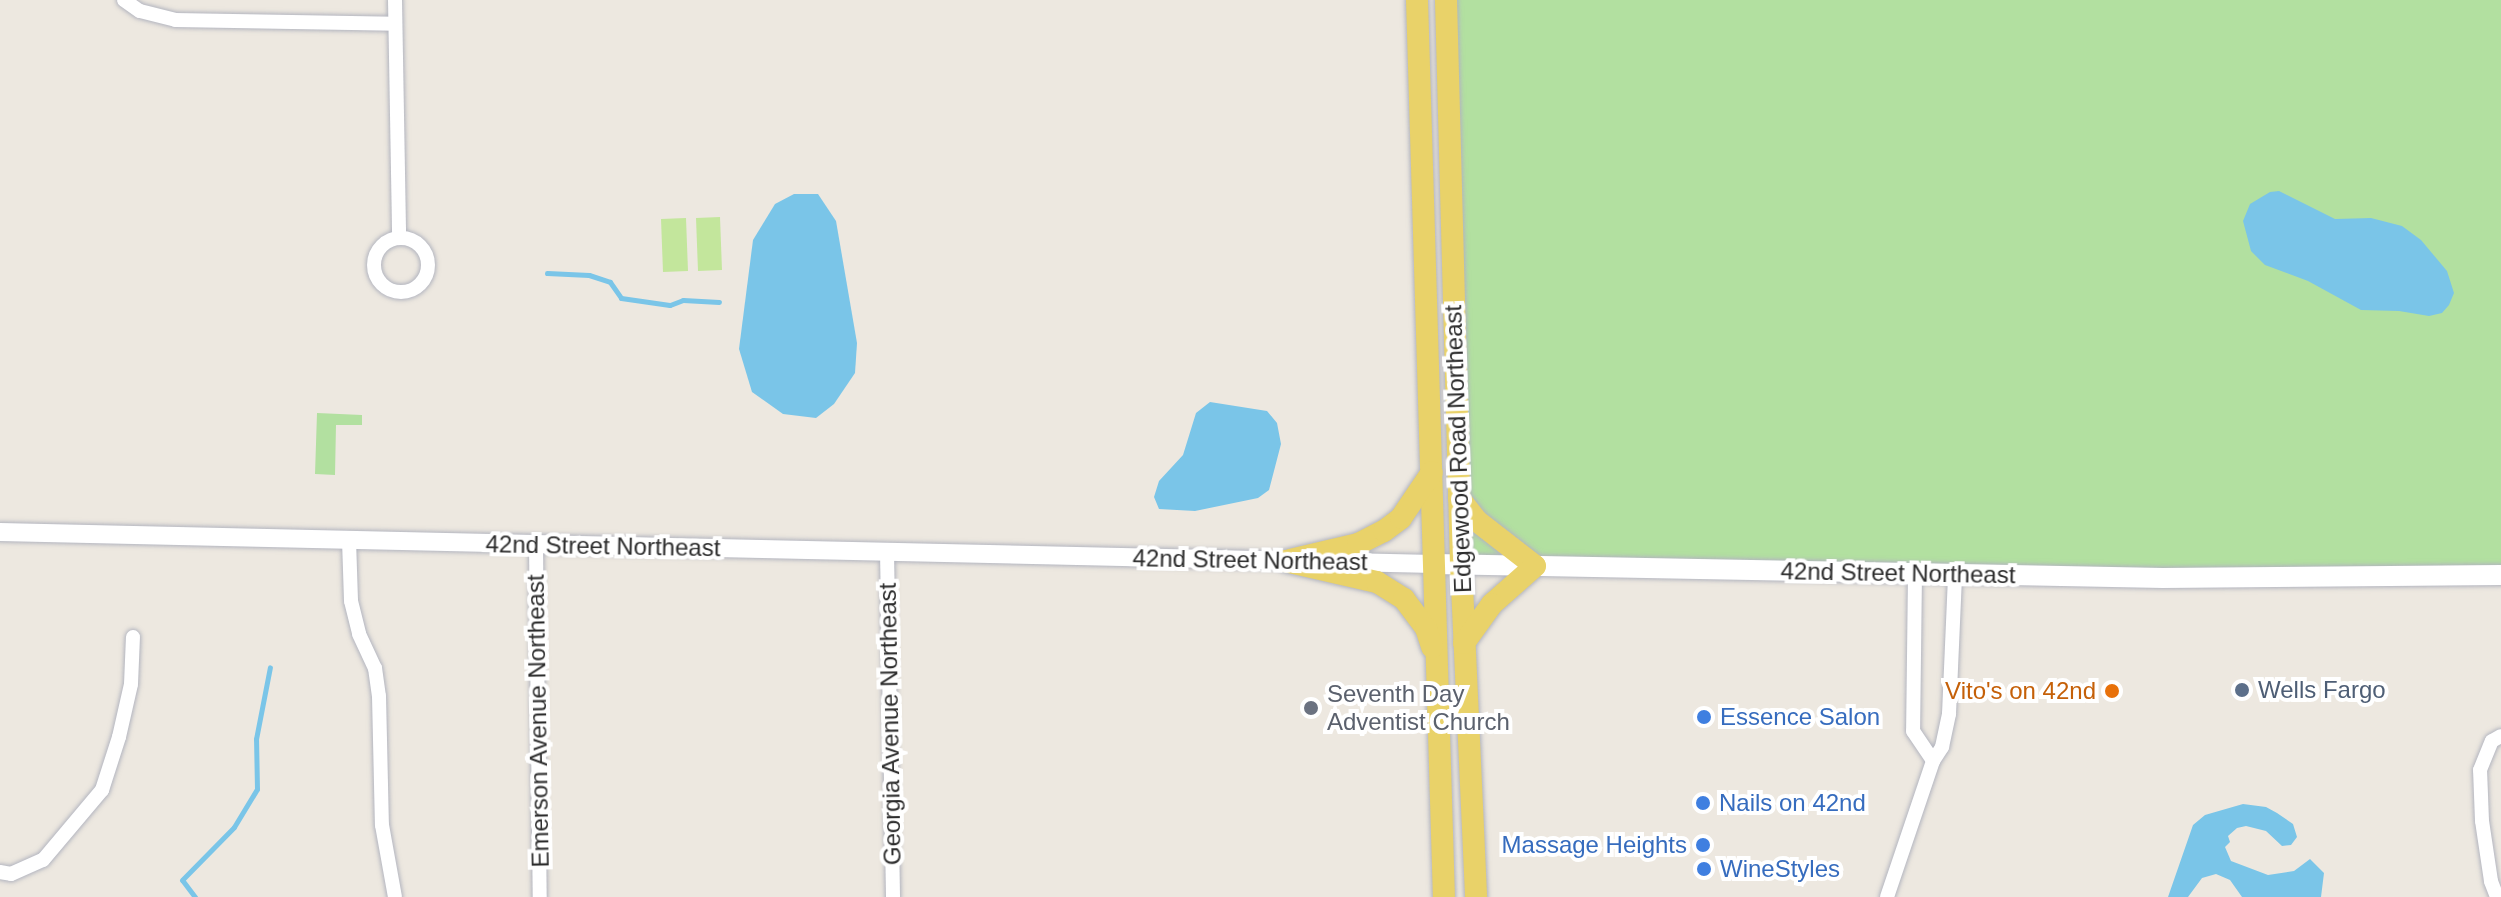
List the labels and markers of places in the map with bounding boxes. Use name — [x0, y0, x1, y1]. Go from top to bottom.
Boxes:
place label: Wells Fargo — [2258, 676, 2386, 704]
place label: Vito's on 42nd — [1945, 677, 2096, 705]
place label: Seventh Day Adventist Church — [1327, 680, 1510, 736]
marker: Wells Fargo — [2233, 681, 2251, 699]
marker: Vito's on 42nd — [2103, 682, 2121, 700]
marker: Seventh Day Adventist Church — [1302, 699, 1320, 717]
place label: Essence Salon — [1720, 703, 1880, 731]
marker: Essence Salon — [1695, 708, 1713, 726]
place label: Nails on 42nd — [1719, 789, 1866, 817]
marker: Nails on 42nd — [1694, 794, 1712, 812]
place label: Massage Heights — [1502, 831, 1687, 859]
marker: Massage Heights — [1694, 836, 1712, 854]
place label: WineStyles — [1720, 855, 1840, 883]
marker: WineStyles — [1695, 860, 1713, 878]

